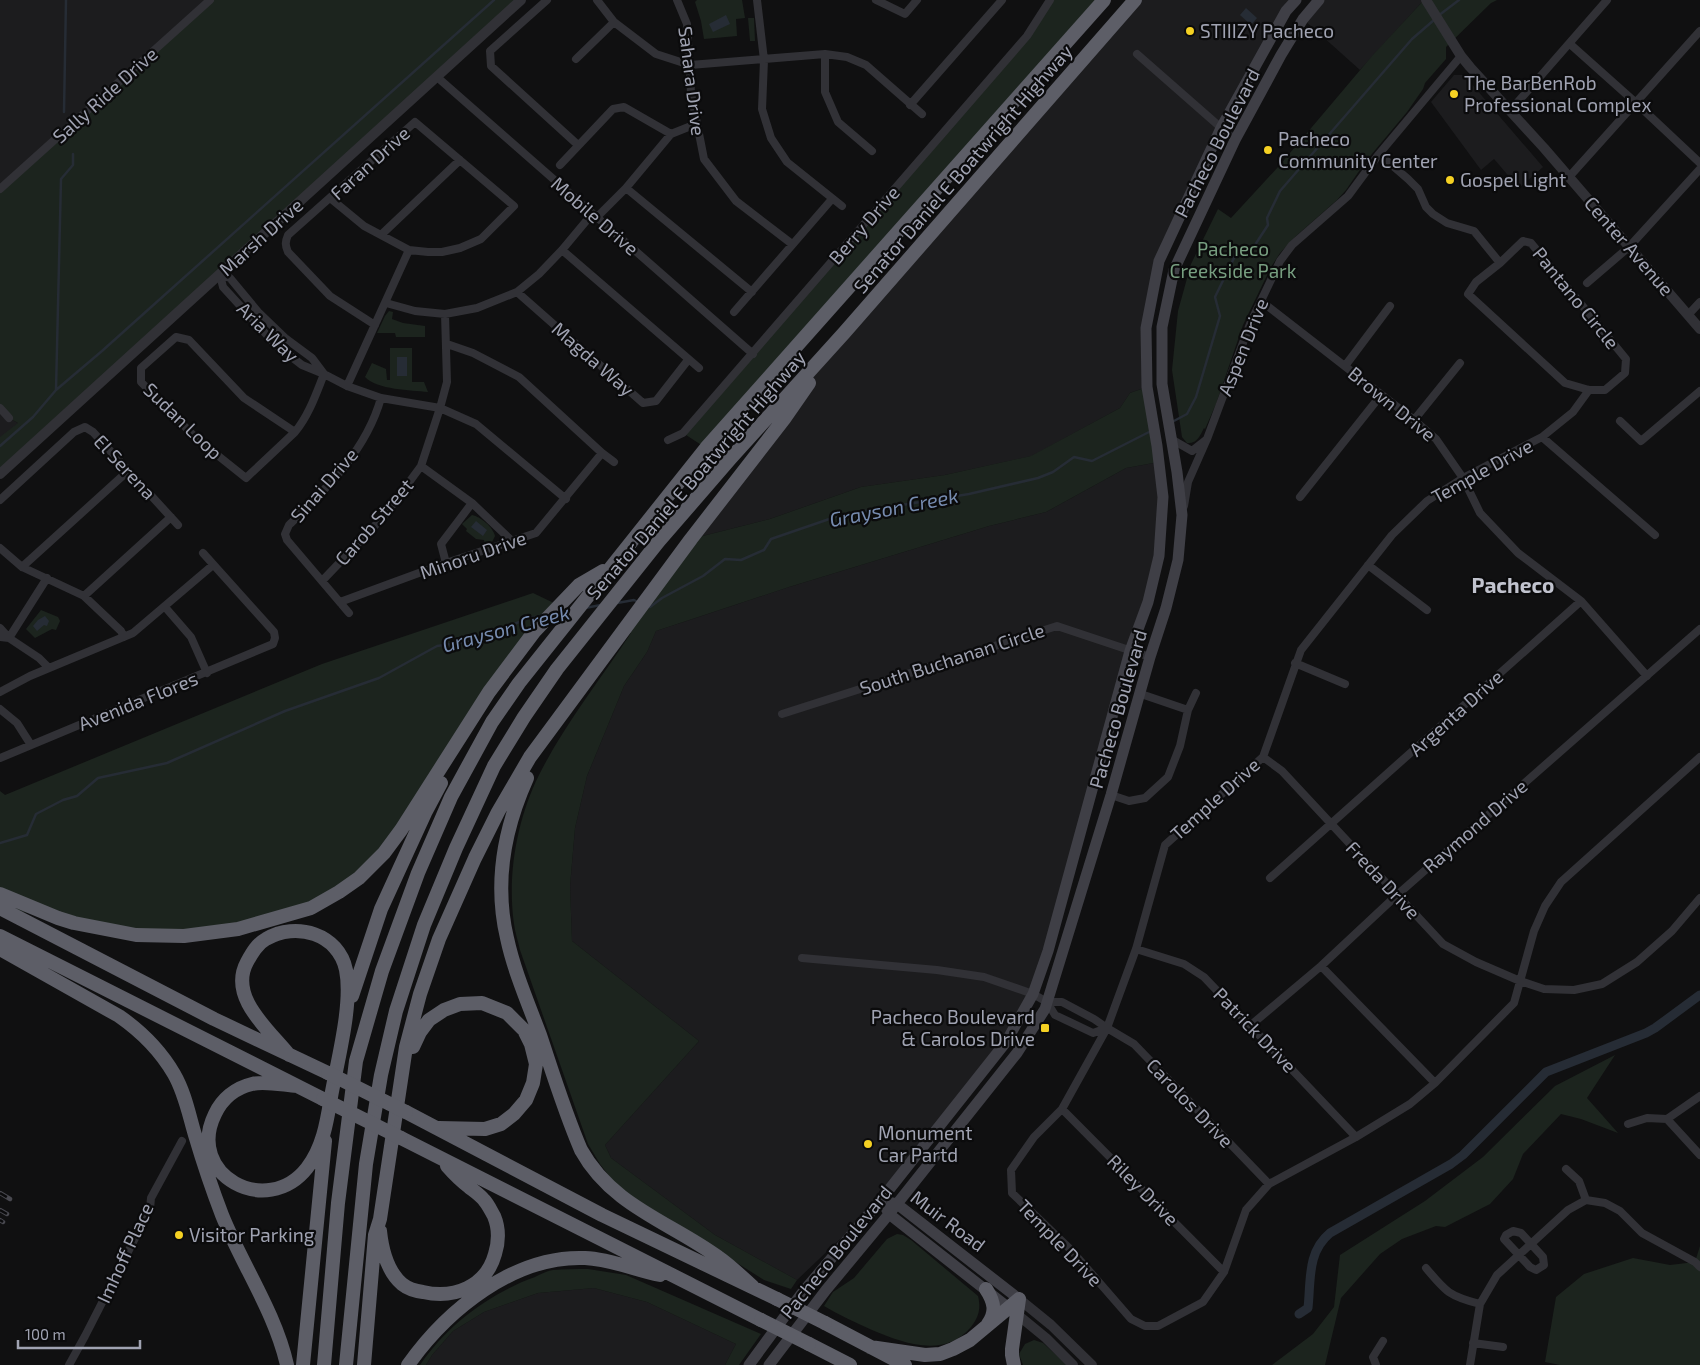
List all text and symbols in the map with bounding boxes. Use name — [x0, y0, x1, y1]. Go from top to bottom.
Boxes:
place label: STIIIZY Pacheco — [1200, 19, 1334, 42]
street label: Sahara Drive — [674, 25, 711, 137]
marker: STIIIZY Pacheco — [1184, 25, 1196, 37]
street label: Senator Daniel E Boatwright Highway — [848, 40, 1077, 298]
street label: Sally Ride Drive — [48, 42, 162, 148]
street label: Pacheco Boulevard — [1169, 64, 1264, 221]
place label: The BarBenRob Professional Complex — [1464, 71, 1651, 116]
marker: The BarBenRob Professional Complex — [1448, 88, 1460, 100]
street label: Faran Drive — [325, 121, 414, 204]
place label: Pacheco Community Center — [1278, 127, 1438, 172]
marker: Pacheco Community Center — [1262, 144, 1274, 156]
place label: Gospel Light — [1460, 168, 1566, 191]
street label: Mobile Drive — [547, 171, 644, 260]
marker: Gospel Light — [1444, 174, 1456, 186]
street label: Berry Drive — [823, 181, 904, 269]
street label: Center Avenue — [1580, 191, 1679, 300]
street label: Marsh Drive — [214, 193, 307, 280]
park label: Pacheco Creekside Park — [1170, 237, 1297, 282]
street label: Pantano Circle — [1528, 242, 1624, 353]
street label: Aspen Drive — [1213, 295, 1273, 399]
street label: Aria Way — [233, 297, 304, 367]
street label: Magda Way — [548, 317, 639, 400]
street label: Senator Daniel E Boatwright Highway — [581, 346, 810, 604]
street label: Brown Drive — [1344, 361, 1441, 446]
street label: Sudan Loop — [139, 377, 227, 464]
street label: El Serena — [90, 430, 161, 504]
street label: Temple Drive — [1427, 433, 1536, 508]
street label: Sinai Drive — [285, 443, 362, 527]
street label: Carob Street — [330, 474, 417, 570]
water label: Grayson Creek — [827, 483, 961, 532]
street label: Minoru Drive — [417, 526, 529, 583]
district label: Pacheco — [1472, 572, 1554, 597]
water label: Grayson Creek — [439, 600, 572, 658]
street label: South Buchanan Circle — [857, 618, 1047, 699]
street label: Pacheco Boulevard — [1084, 627, 1151, 791]
street label: Argenta Drive — [1404, 665, 1507, 761]
street label: Avenida Flores — [75, 666, 201, 735]
street label: Temple Drive — [1165, 753, 1264, 845]
street label: Raymond Drive — [1418, 774, 1532, 877]
street label: Freda Drive — [1341, 836, 1425, 923]
street label: Patrick Drive — [1209, 982, 1302, 1077]
place label: Pacheco Boulevard & Carolos Drive — [871, 1005, 1035, 1050]
marker: Pacheco Boulevard & Carolos Drive — [1039, 1022, 1051, 1034]
street label: Carolos Drive — [1142, 1053, 1239, 1152]
place label: Monument Car Partd — [878, 1121, 972, 1166]
marker: Monument Car Partd — [862, 1138, 874, 1150]
street label: Riley Drive — [1103, 1149, 1184, 1230]
street label: Pacheco Boulevard — [775, 1181, 896, 1323]
street label: Muir Road — [906, 1185, 990, 1256]
street label: Temple Drive — [1013, 1194, 1108, 1291]
street label: Imhoff Place — [91, 1199, 158, 1307]
place label: Visitor Parking — [189, 1223, 315, 1246]
marker: Visitor Parking — [173, 1229, 185, 1241]
scale bar — [18, 1318, 140, 1350]
text: 100 m — [25, 1325, 66, 1343]

